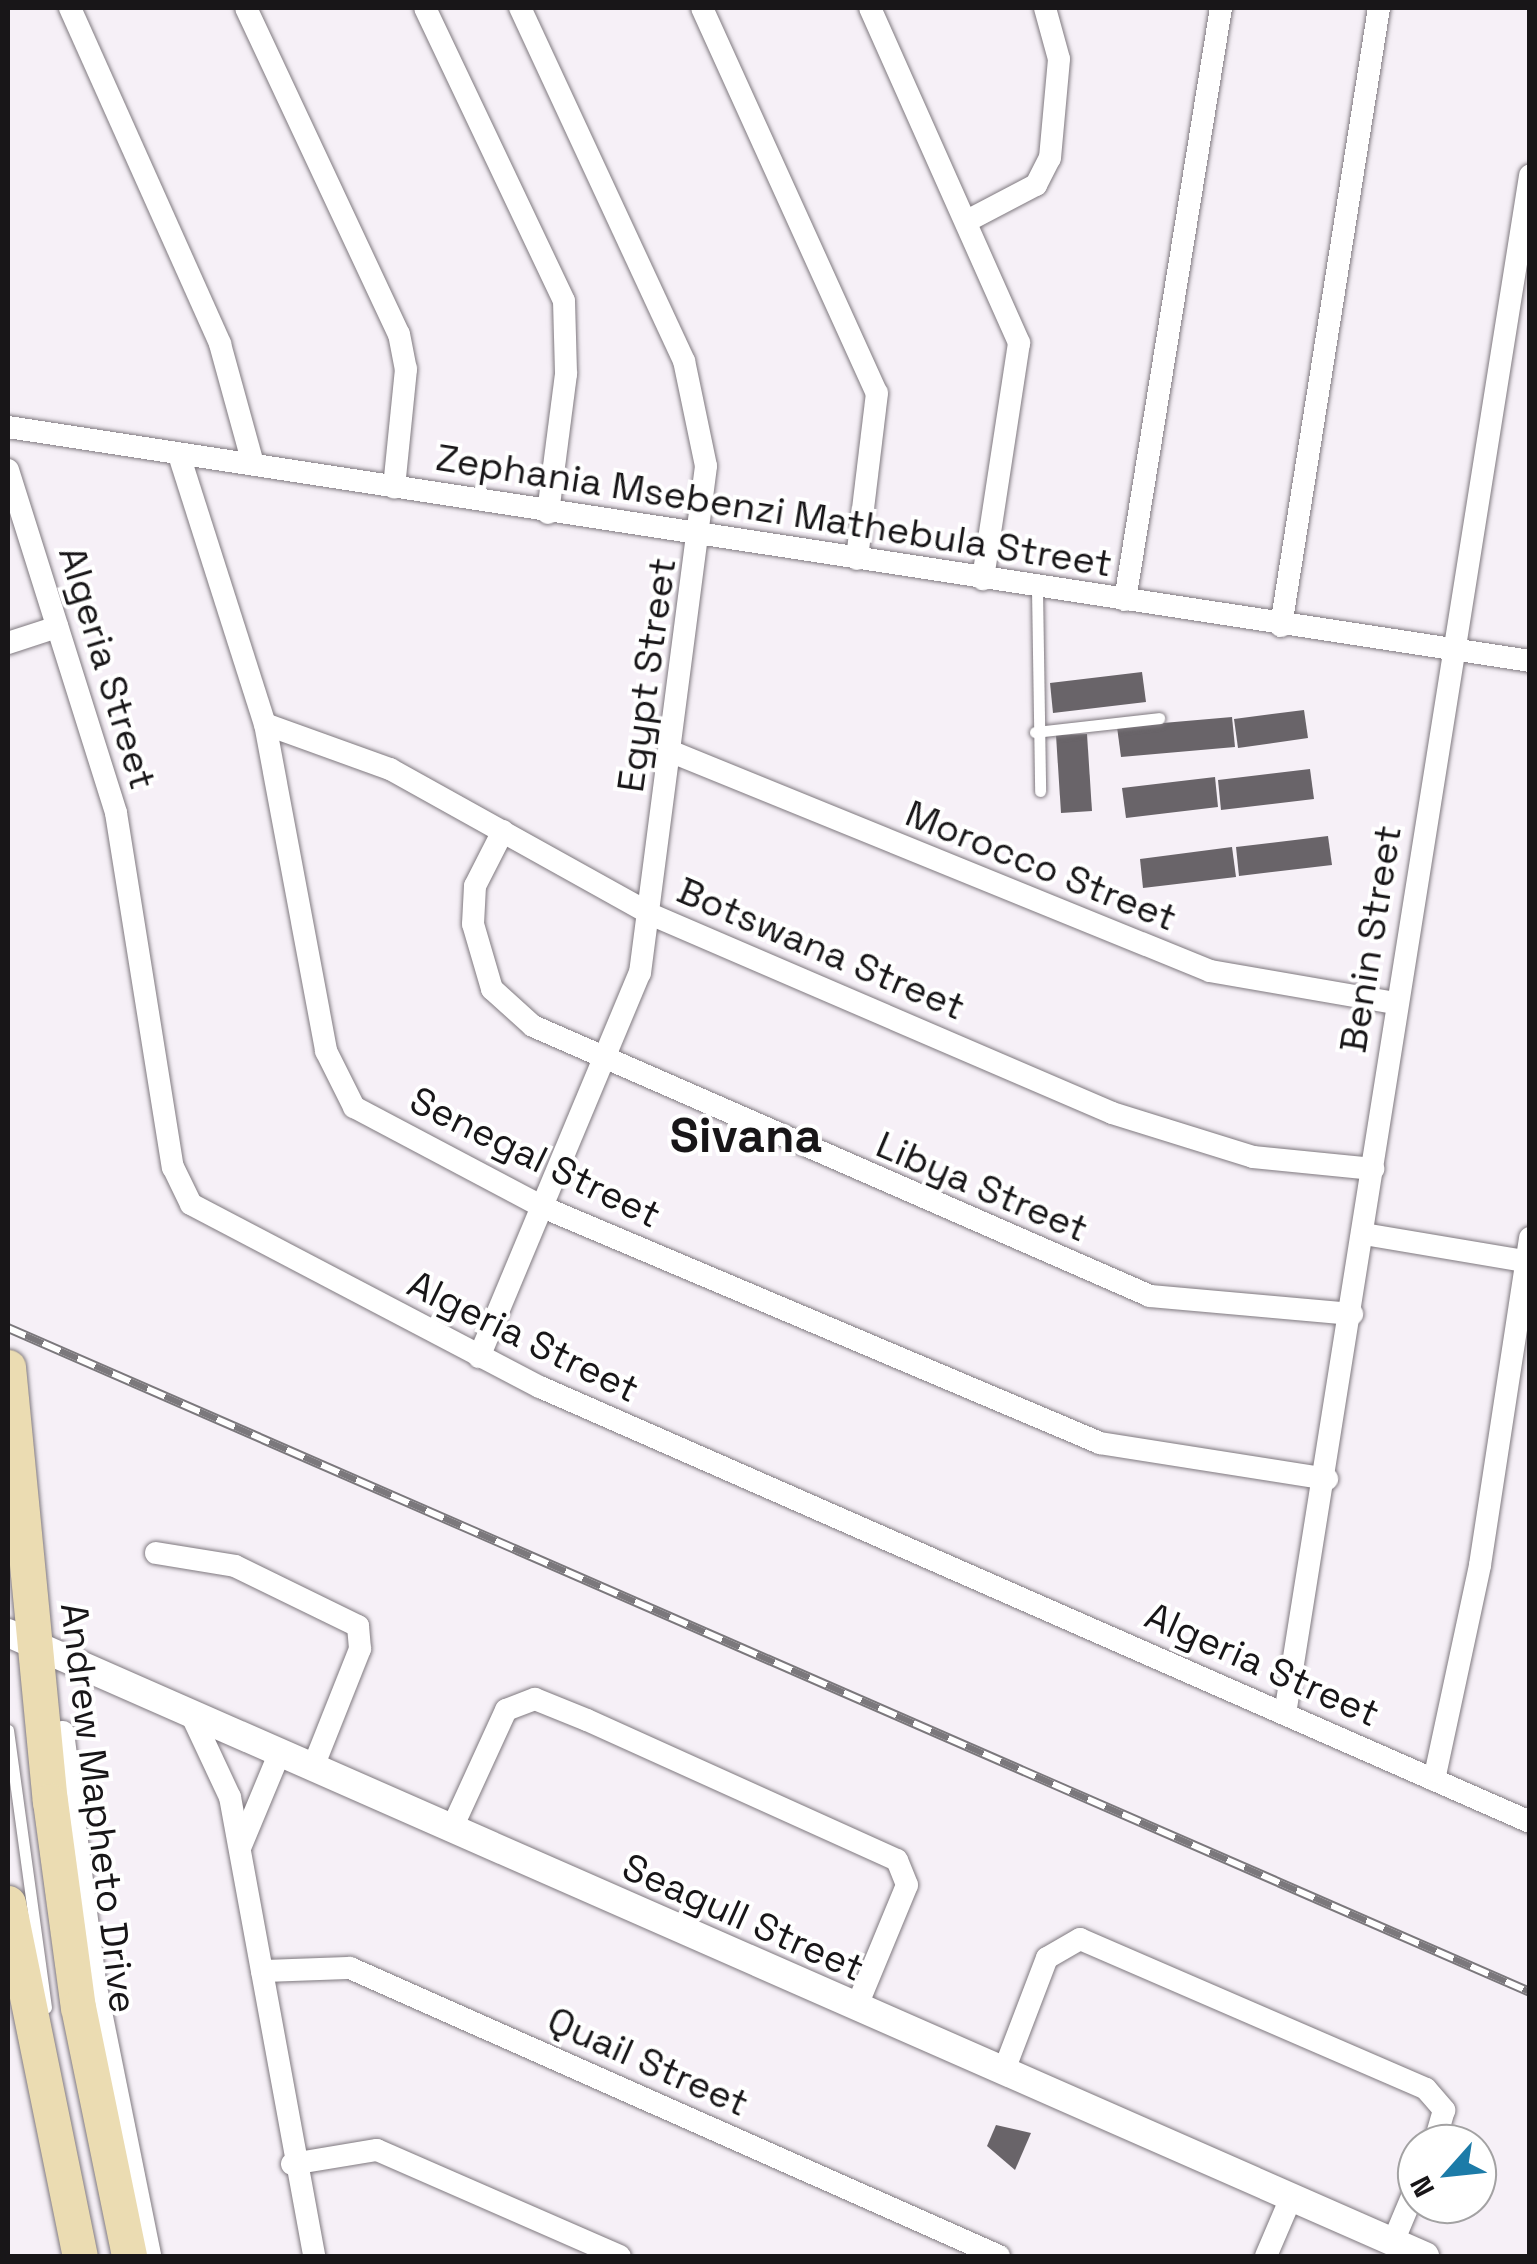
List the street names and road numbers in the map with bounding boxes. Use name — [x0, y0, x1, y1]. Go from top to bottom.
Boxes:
street label: Zephania Msebenzi Mathebula Street — [433, 435, 1115, 587]
street label: Algeria Street — [48, 541, 166, 795]
street label: Egypt Street — [608, 555, 686, 795]
street label: Morocco Street — [899, 791, 1183, 941]
street label: Benin Street — [1331, 822, 1411, 1056]
street label: Botswana Street — [670, 868, 972, 1030]
street label: Senegal Street — [402, 1078, 668, 1238]
street label: Libya Street — [869, 1122, 1095, 1252]
street label: Algeria Street — [400, 1261, 646, 1413]
street label: Algeria Street — [1138, 1593, 1386, 1737]
street label: Andrew Mapheto Drive — [50, 1600, 146, 2016]
street label: Seagull Street — [615, 1844, 871, 1992]
street label: Quail Street — [540, 1997, 756, 2127]

